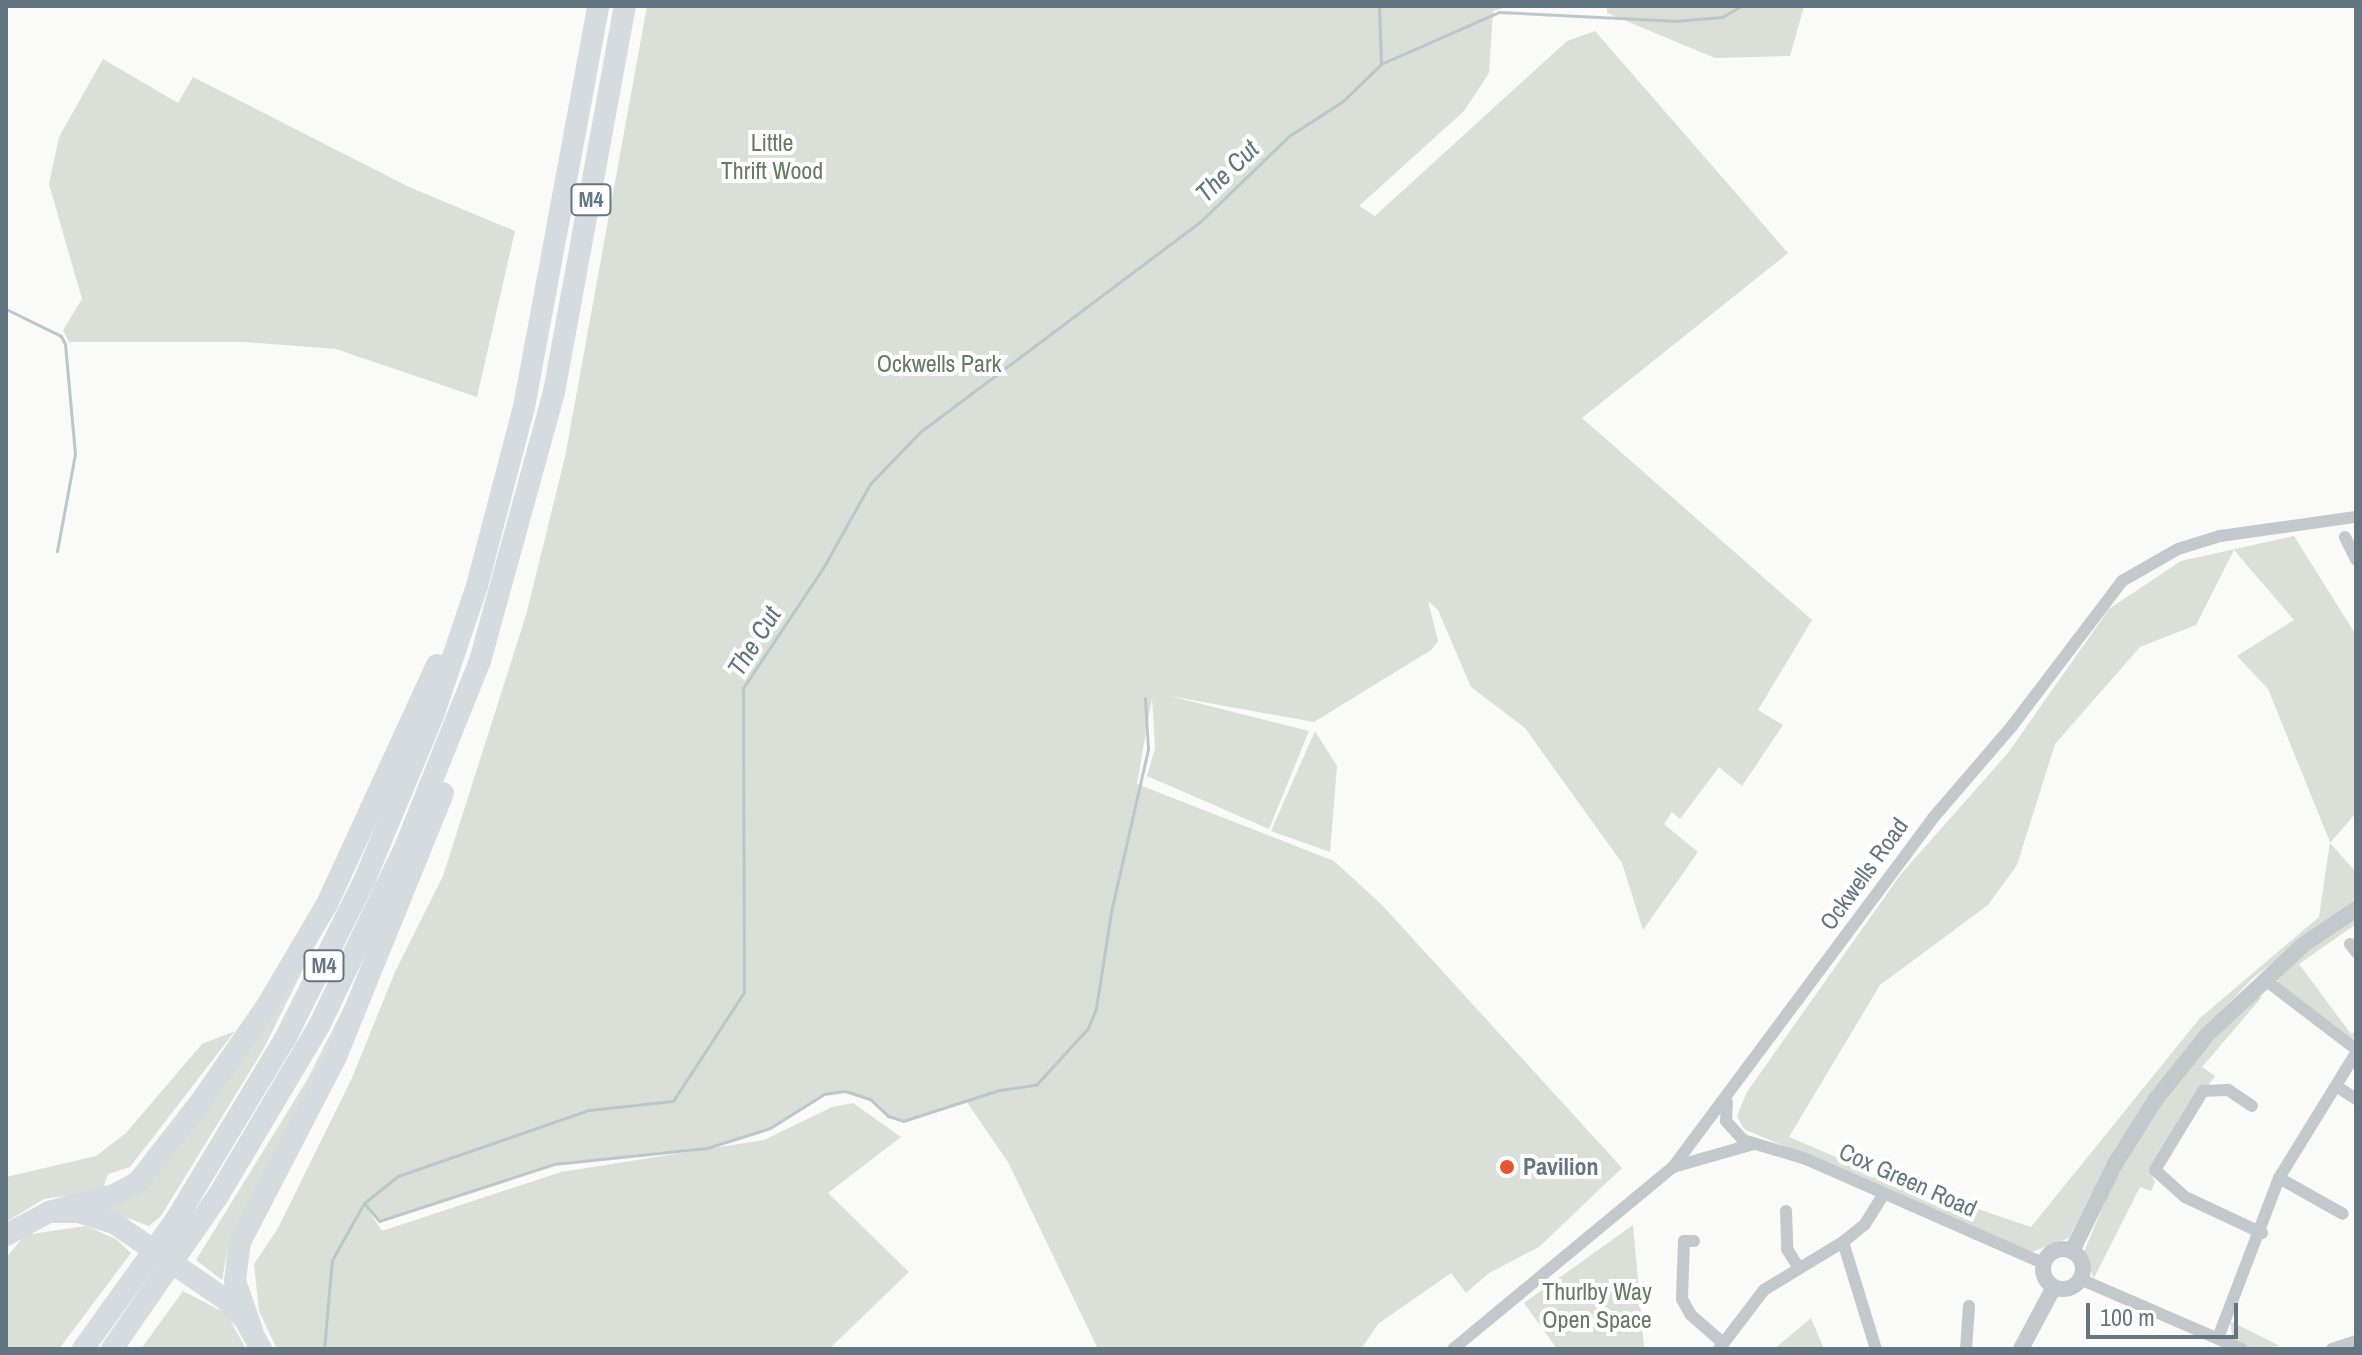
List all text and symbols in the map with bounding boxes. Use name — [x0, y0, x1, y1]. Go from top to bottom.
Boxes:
park label: Little Thrift Wood — [721, 129, 823, 185]
water label: The Cut — [1189, 133, 1265, 209]
road number: M4 — [569, 182, 613, 218]
park label: Ockwells Park — [877, 350, 1001, 378]
water label: The Cut — [721, 601, 787, 681]
street label: Ockwells Road — [1814, 812, 1914, 936]
road number: M4 — [302, 948, 346, 984]
street label: Cox Green Road — [1835, 1137, 1981, 1223]
place label: Pavilion — [1523, 1153, 1598, 1181]
marker: Pavilion — [1498, 1158, 1516, 1176]
park label: Thurlby Way Open Space — [1542, 1278, 1652, 1334]
scale bar — [2090, 1287, 2242, 1337]
text: 100 m — [2100, 1301, 2155, 1333]

